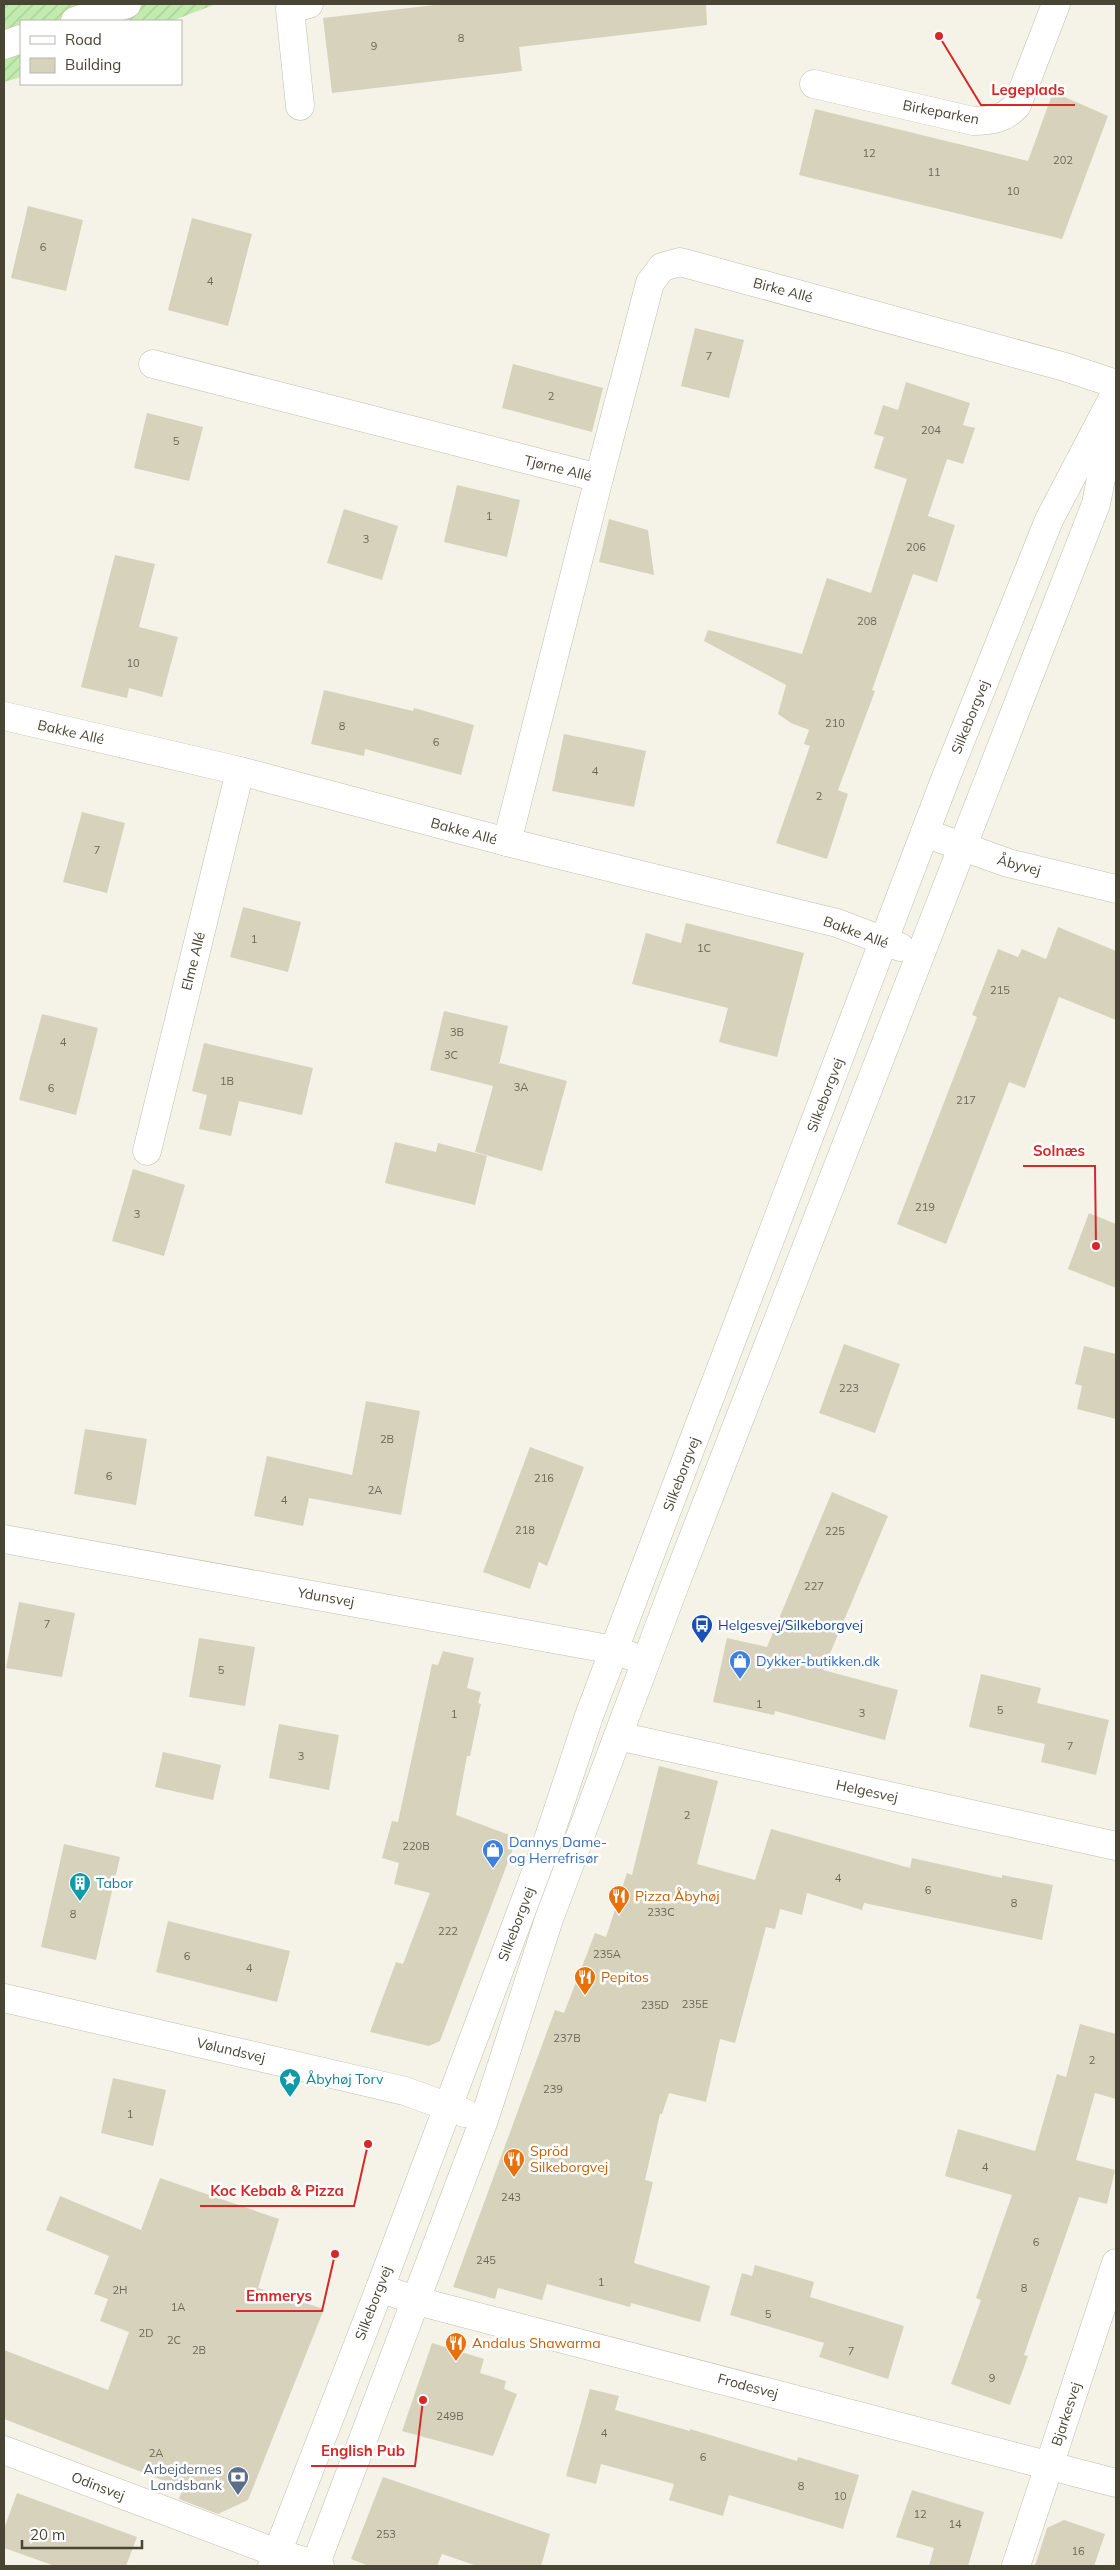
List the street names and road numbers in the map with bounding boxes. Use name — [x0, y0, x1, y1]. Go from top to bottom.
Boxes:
street label: Birkeparken — [901, 96, 981, 128]
street label: Birke Allé — [751, 273, 815, 307]
street label: Tjørne Allé — [522, 451, 594, 485]
street label: Silkeborgvej — [947, 677, 993, 757]
street label: Bakke Allé — [36, 716, 106, 748]
street label: Bakke Allé — [429, 814, 499, 848]
street label: Åbyvej — [995, 851, 1043, 879]
street label: Bakke Allé — [821, 912, 891, 952]
street label: Elme Allé — [177, 930, 209, 992]
street label: Silkeborgvej — [803, 1055, 847, 1135]
street label: Silkeborgvej — [659, 1434, 703, 1514]
street label: Ydunsvej — [295, 1583, 356, 1611]
street label: Helgesvej — [834, 1776, 900, 1806]
street label: Silkeborgvej — [494, 1884, 538, 1964]
street label: Vølundsvej — [195, 2033, 267, 2067]
street label: Silkeborgvej — [351, 2263, 395, 2343]
street label: Frodesvej — [716, 2369, 780, 2403]
street label: Bjarkesvej — [1047, 2380, 1085, 2448]
street label: Odinsvej — [69, 2468, 127, 2504]

